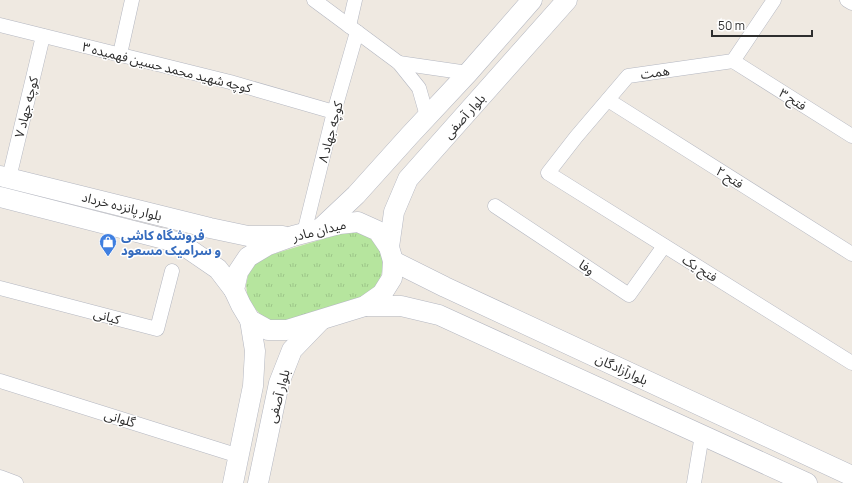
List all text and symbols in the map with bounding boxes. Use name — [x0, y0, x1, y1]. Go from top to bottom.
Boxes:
scale bar — [712, 12, 812, 38]
text: 50 m — [718, 17, 745, 34]
street label: کوچه شهید محمد حسین فهمیده ۳ — [80, 37, 254, 98]
street label: همت — [639, 61, 671, 83]
street label: کوچه جهاد ۷ — [10, 74, 43, 140]
street label: فتح ۳ — [775, 84, 810, 116]
street label: بلوار آصفی — [439, 90, 489, 142]
street label: کوچه جهاد ۸ — [313, 99, 348, 165]
street label: فتح ۲ — [712, 162, 747, 194]
street label: بلوار پانزده خرداد — [80, 187, 164, 226]
street label: میدان مادر — [289, 215, 348, 246]
place label: فروشگاه کاشی و سرامیک مسعود — [121, 226, 221, 259]
shop icon: فروشگاه کاشی و سرامیک مسعود — [98, 232, 118, 257]
street label: فتح یک — [678, 250, 721, 288]
street label: وفا — [576, 255, 599, 279]
street label: کیانی — [92, 304, 123, 328]
street label: بلوارآزادگان — [593, 349, 651, 389]
street label: بلوار آصفی — [262, 367, 294, 425]
street label: گلوانی — [102, 405, 138, 431]

